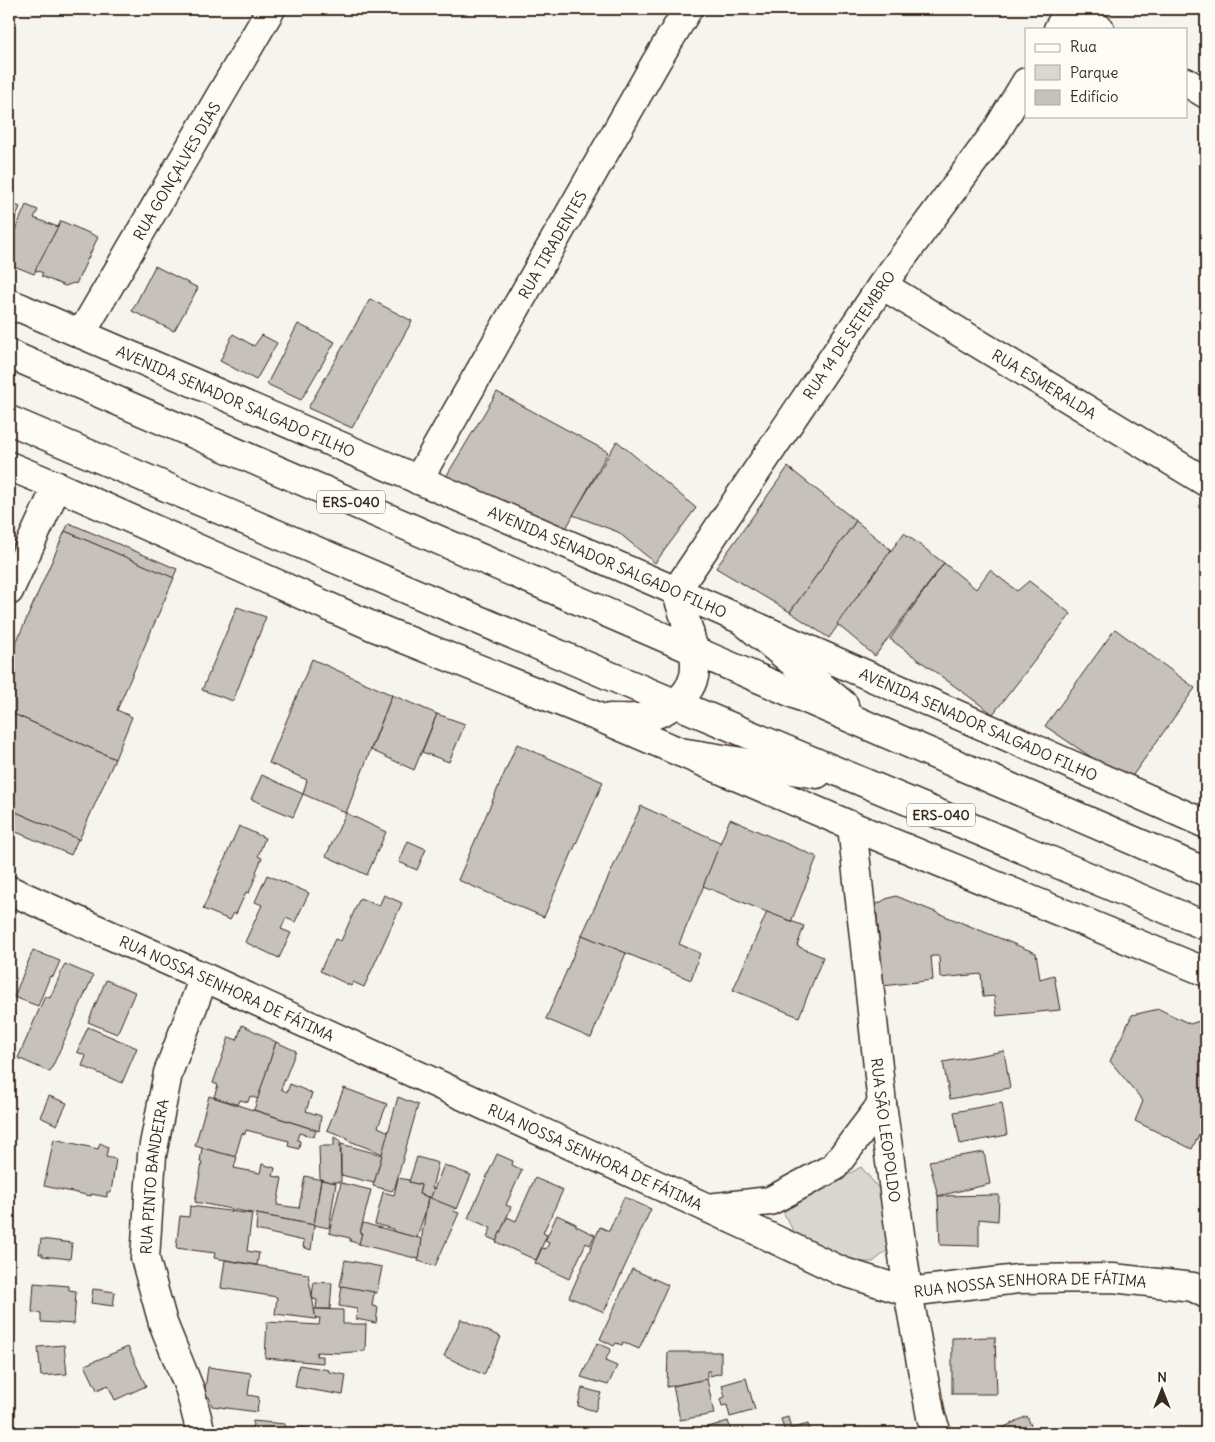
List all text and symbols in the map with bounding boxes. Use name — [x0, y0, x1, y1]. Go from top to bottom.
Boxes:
legend — [1025, 28, 1188, 118]
text: Rua — [1070, 37, 1097, 56]
text: Parque — [1070, 63, 1118, 82]
text: Edifício — [1070, 87, 1118, 106]
street label: RUA GONÇALVES DIAS — [129, 98, 224, 243]
street label: RUA TIRADENTES — [514, 187, 590, 302]
street label: RUA 14 DE SETEMBRO — [798, 267, 899, 403]
street label: AVENIDA SENADOR SALGADO FILHO — [113, 341, 358, 461]
street label: RUA ESMERALDA — [989, 345, 1100, 423]
road number: ERS-040 — [317, 491, 385, 514]
street label: AVENIDA SENADOR SALGADO FILHO — [485, 502, 730, 622]
street label: AVENIDA SENADOR SALGADO FILHO — [856, 663, 1101, 785]
road number: ERS-040 — [907, 804, 975, 826]
street label: RUA NOSSA SENHORA DE FÁTIMA — [117, 931, 338, 1045]
street label: RUA SÃO LEOPOLDO — [868, 1057, 905, 1204]
street label: RUA PINTO BANDEIRA — [136, 1097, 172, 1255]
street label: RUA NOSSA SENHORA DE FÁTIMA — [485, 1099, 706, 1214]
street label: RUA NOSSA SENHORA DE FÁTIMA — [913, 1268, 1148, 1301]
north arrow — [1138, 1364, 1188, 1414]
text: N — [1157, 1368, 1167, 1386]

